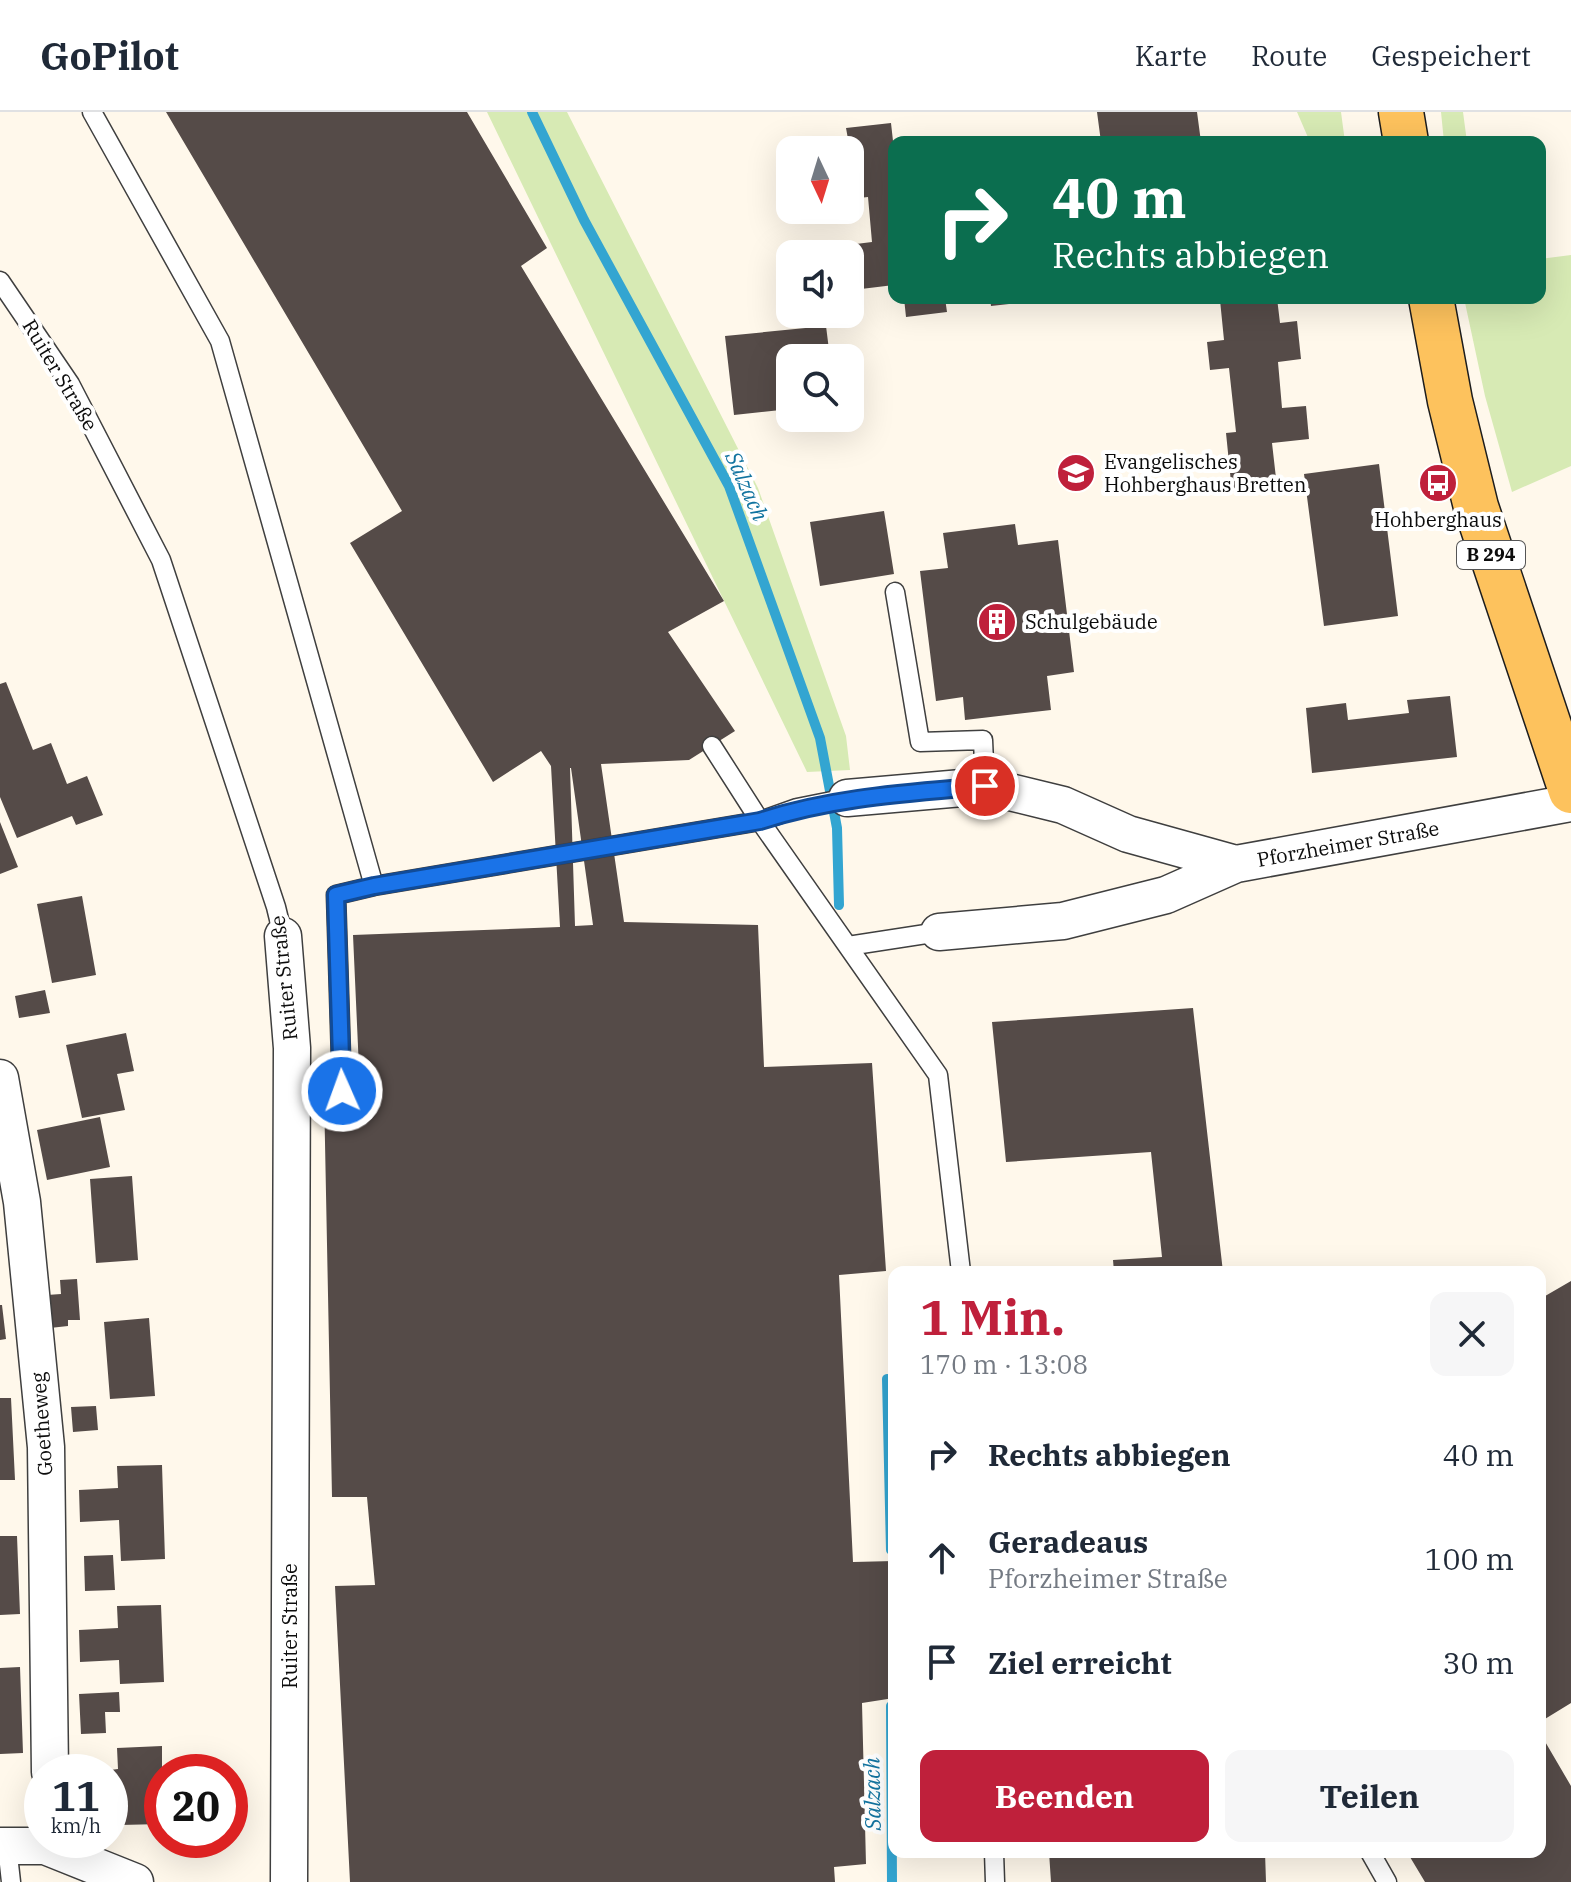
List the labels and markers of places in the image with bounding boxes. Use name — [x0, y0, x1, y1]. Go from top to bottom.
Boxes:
place label: Evangelisches Hohberghaus Bretten — [1104, 448, 1307, 498]
school or university icon: Evangelisches Hohberghaus Bretten — [1055, 452, 1097, 494]
bus stop icon: Hohberghaus — [1417, 462, 1459, 504]
place label: Hohberghaus — [1374, 506, 1502, 533]
building icon: Schulgebäude — [976, 601, 1018, 643]
place label: Schulgebäude — [1025, 608, 1158, 635]
pin — [951, 752, 1019, 820]

